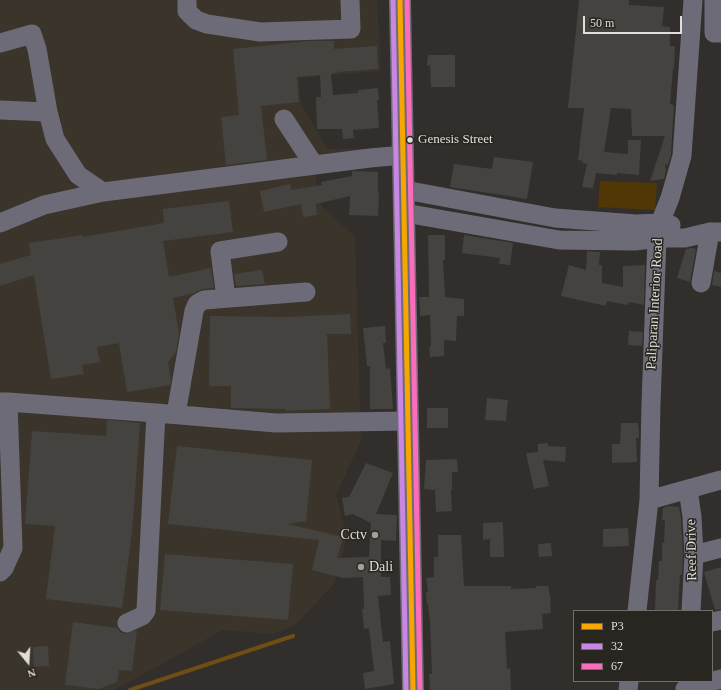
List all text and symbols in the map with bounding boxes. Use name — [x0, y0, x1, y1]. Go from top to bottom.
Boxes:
scale bar — [585, 8, 684, 34]
text: 50 m — [590, 16, 614, 30]
place label: Genesis Street — [418, 132, 493, 148]
marker: Genesis Street — [405, 135, 415, 145]
street label: Paliparan Interior Road — [643, 238, 667, 370]
street label: Reef Drive — [683, 519, 701, 581]
place label: Cctv — [341, 527, 367, 543]
marker: Cctv — [370, 530, 380, 540]
place label: Dali — [369, 559, 393, 575]
marker: Dali — [356, 562, 366, 572]
legend — [573, 610, 713, 682]
text: P3 — [611, 619, 624, 633]
text: 32 — [611, 639, 623, 653]
north arrow — [8, 642, 48, 682]
text: 67 — [611, 659, 623, 673]
text: N — [26, 666, 37, 680]

